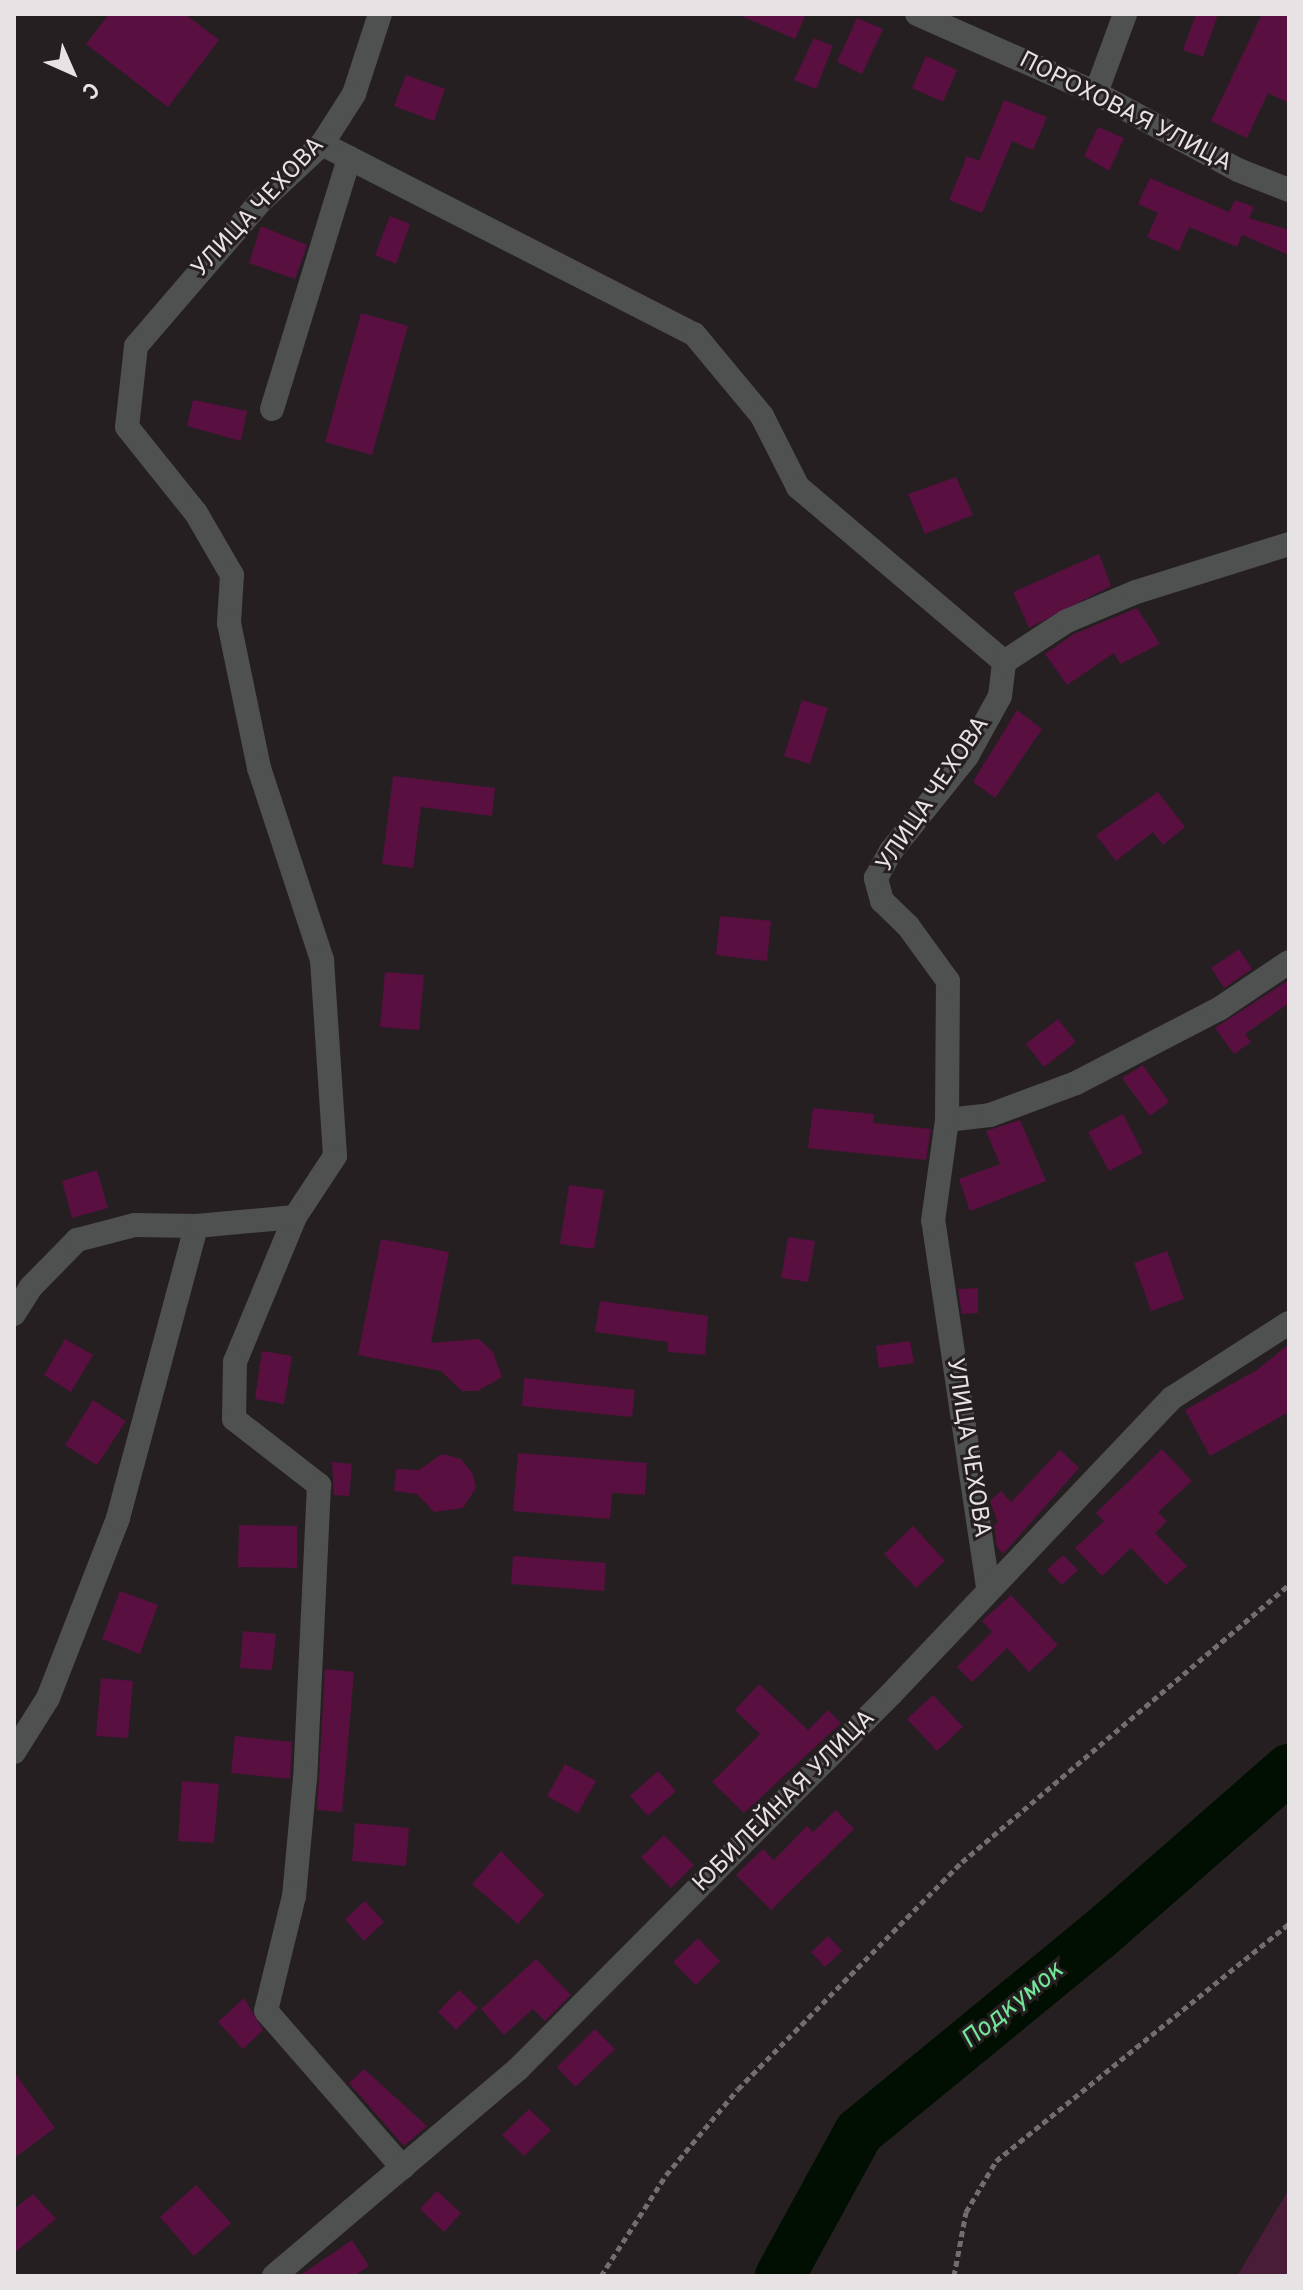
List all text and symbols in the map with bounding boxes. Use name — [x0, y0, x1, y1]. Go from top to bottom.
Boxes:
north arrow — [32, 32, 112, 112]
street label: ПОРОХОВАЯ УЛИЦА — [1014, 47, 1236, 179]
text: С — [75, 75, 104, 104]
street label: УЛИЦА ЧЕХОВА — [186, 132, 332, 284]
street label: УЛИЦА ЧЕХОВА — [871, 711, 997, 879]
street label: УЛИЦА ЧЕХОВА — [939, 1356, 995, 1540]
street label: ЮБИЛЕЙНАЯ УЛИЦА — [688, 1705, 882, 1899]
water label: Подкумок — [956, 1955, 1070, 2057]

